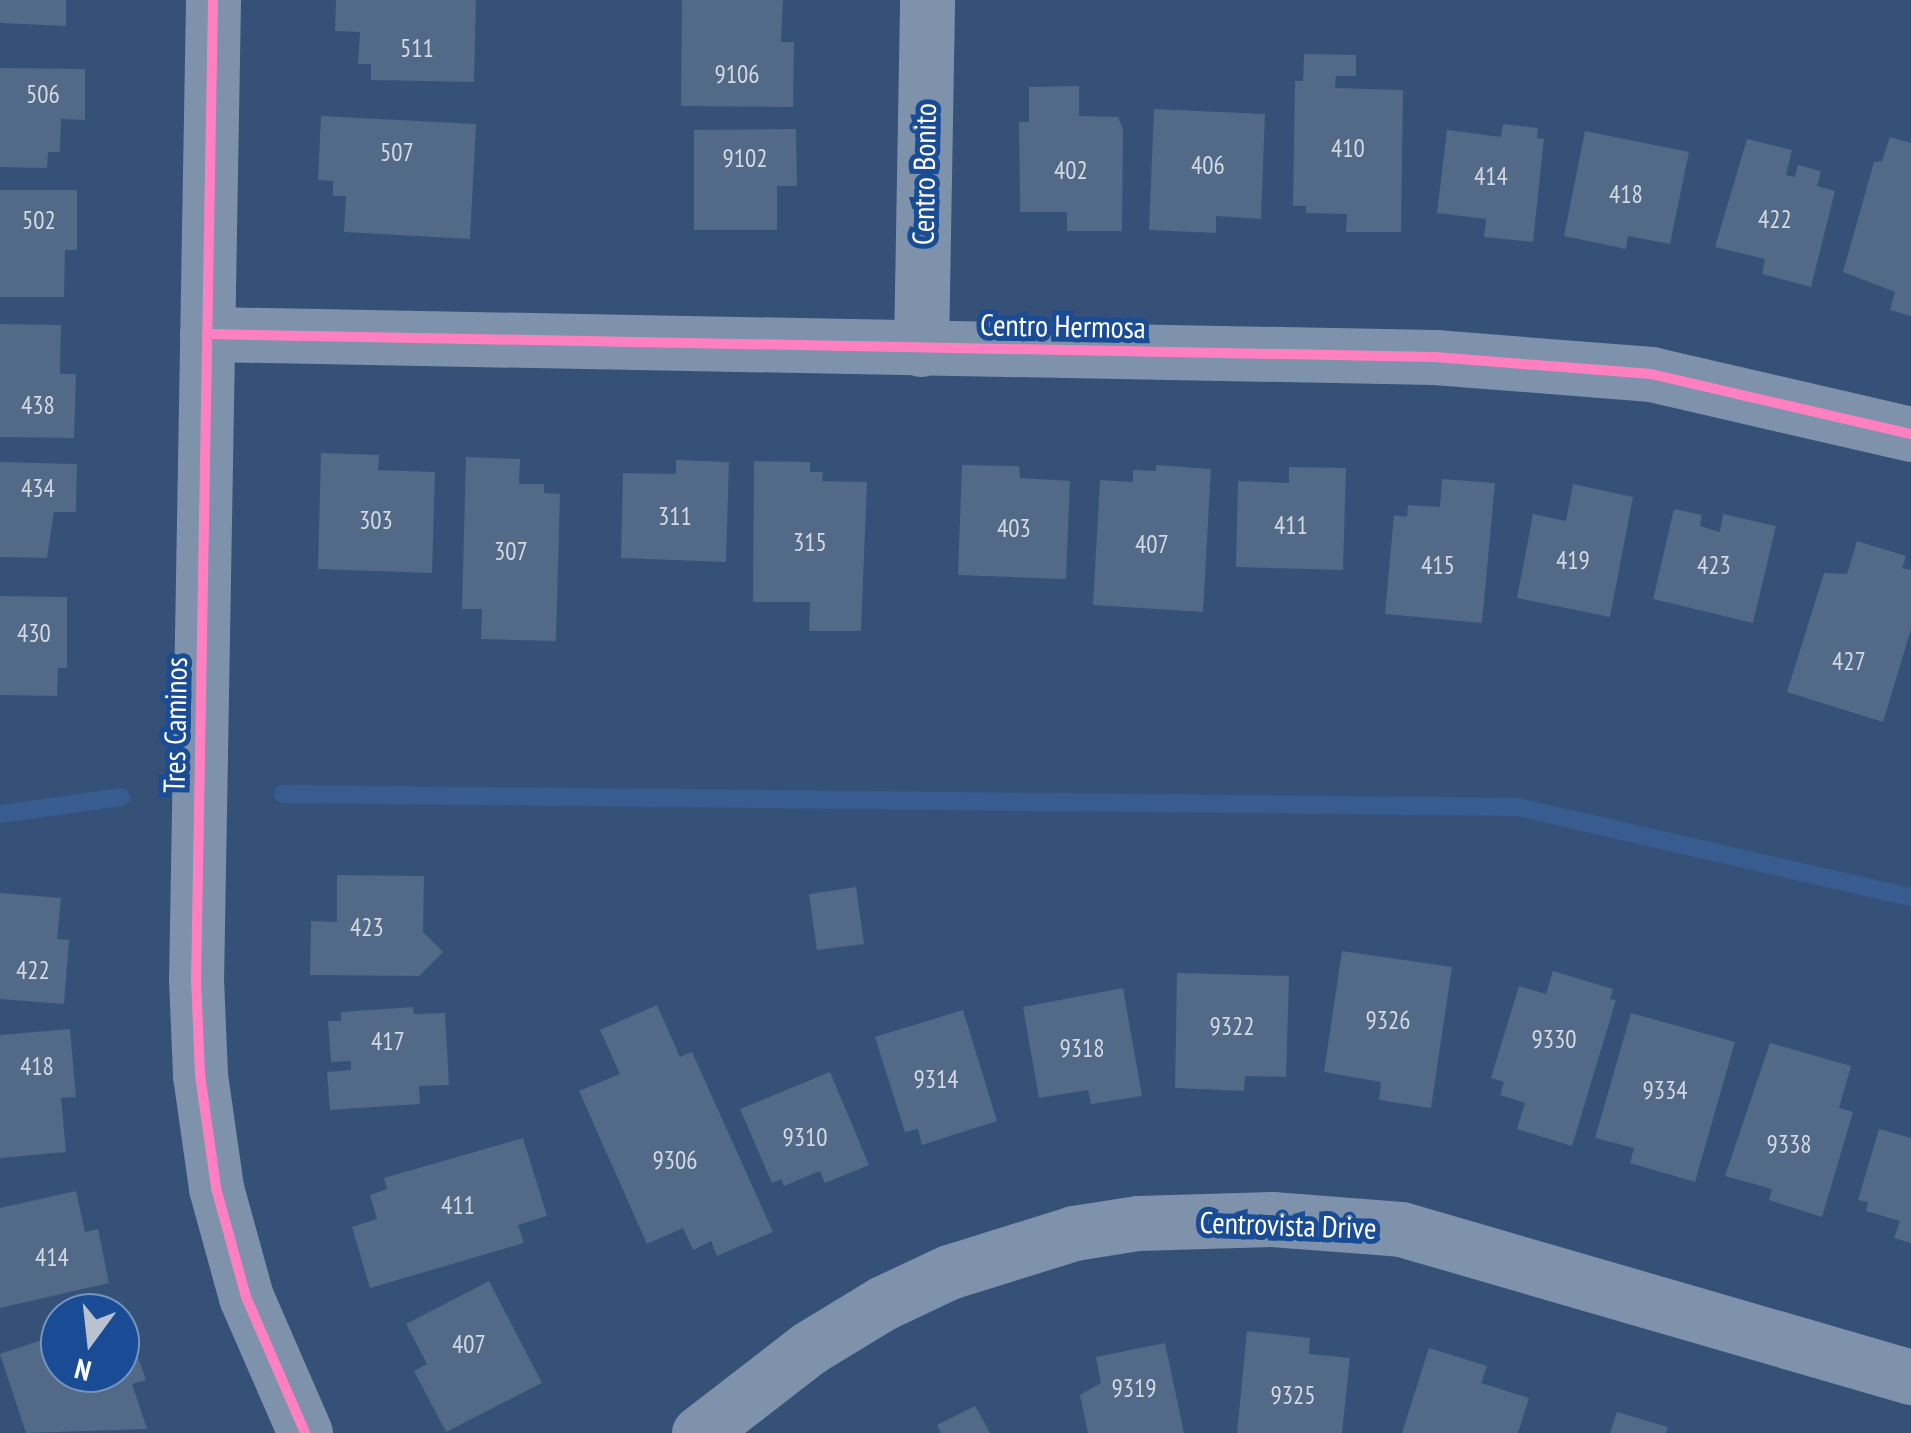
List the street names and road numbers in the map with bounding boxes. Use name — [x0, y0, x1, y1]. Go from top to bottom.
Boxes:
street label: Centro Bonito — [905, 103, 943, 245]
street label: Centro Hermosa — [980, 307, 1146, 345]
street label: Tres Caminos — [156, 657, 194, 793]
street label: Centrovista Drive — [1199, 1204, 1377, 1246]

